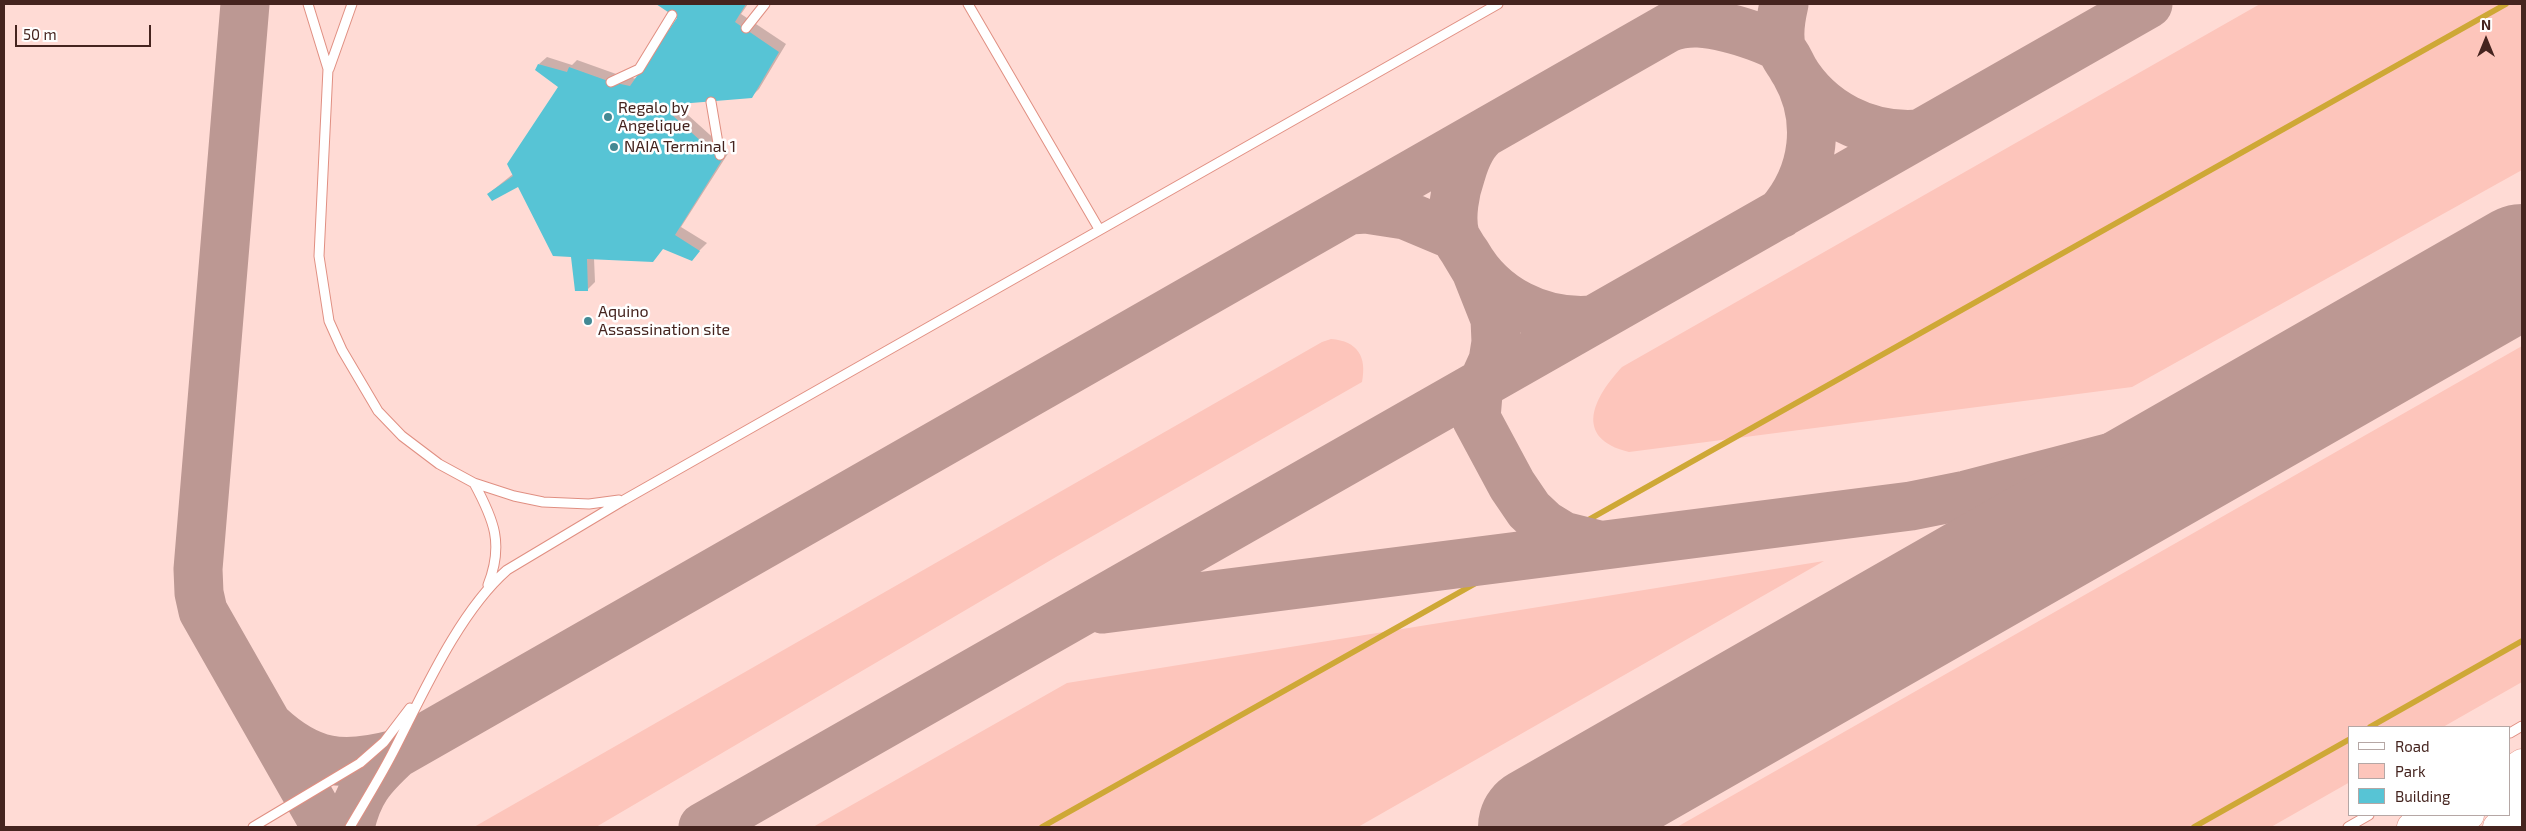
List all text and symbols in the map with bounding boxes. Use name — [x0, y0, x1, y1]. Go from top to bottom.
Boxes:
scale bar — [18, 15, 154, 47]
north arrow — [2461, 15, 2511, 65]
text: N — [2481, 16, 2491, 33]
text: 50 m — [23, 25, 57, 43]
place label: Regalo by Angelique — [618, 98, 690, 136]
marker: Regalo by Angelique — [602, 111, 614, 123]
place label: NAIA Terminal 1 — [624, 137, 736, 157]
marker: NAIA Terminal 1 — [608, 141, 620, 153]
place label: Aquino Assassination site — [598, 302, 730, 340]
marker: Aquino Assassination site — [582, 315, 594, 327]
legend — [2348, 726, 2511, 816]
text: Road — [2395, 737, 2430, 755]
text: Park — [2395, 762, 2426, 780]
text: Building — [2395, 787, 2450, 805]

